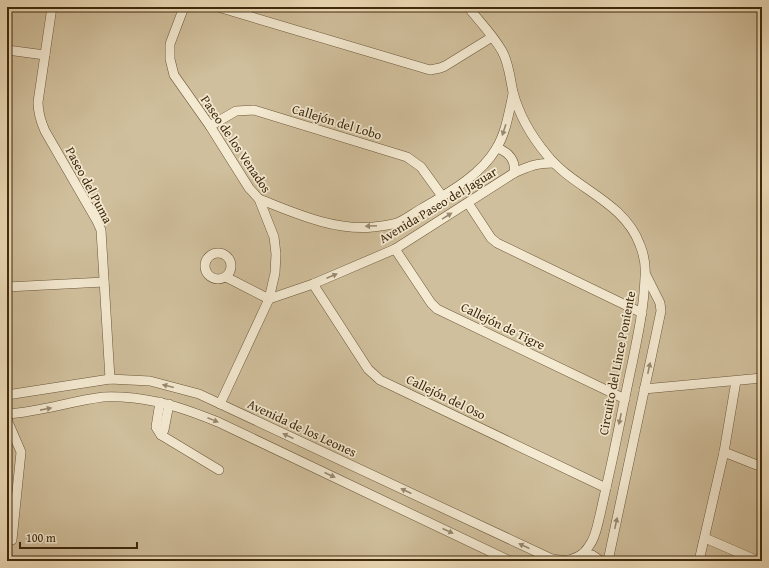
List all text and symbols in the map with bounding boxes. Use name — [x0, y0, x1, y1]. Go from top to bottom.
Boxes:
street label: Paseo de los Venados — [196, 91, 276, 197]
street label: Callejón del Lobo — [290, 99, 384, 145]
one-way arrow — [501, 125, 507, 137]
street label: Paseo del Puma — [61, 143, 118, 227]
street label: Avenida Paseo del Jaguar — [375, 162, 501, 248]
one-way arrow — [441, 213, 453, 220]
one-way arrow — [365, 223, 377, 230]
one-way arrow — [326, 273, 337, 279]
street label: Circuito del Lince Poniente — [594, 289, 640, 437]
street label: Callejón de Tigre — [458, 297, 548, 355]
one-way arrow — [646, 362, 652, 374]
street label: Callejón del Oso — [403, 370, 489, 425]
one-way arrow — [162, 382, 175, 388]
street label: Avenida de los Leones — [244, 394, 360, 462]
one-way arrow — [39, 406, 52, 412]
one-way arrow — [617, 413, 623, 425]
one-way arrow — [207, 417, 219, 423]
one-way arrow — [282, 433, 294, 439]
one-way arrow — [325, 472, 336, 478]
one-way arrow — [400, 488, 411, 494]
one-way arrow — [613, 517, 619, 529]
scale bar — [20, 524, 137, 550]
one-way arrow — [442, 528, 454, 534]
text: 100 m — [26, 529, 56, 546]
one-way arrow — [518, 543, 529, 549]

